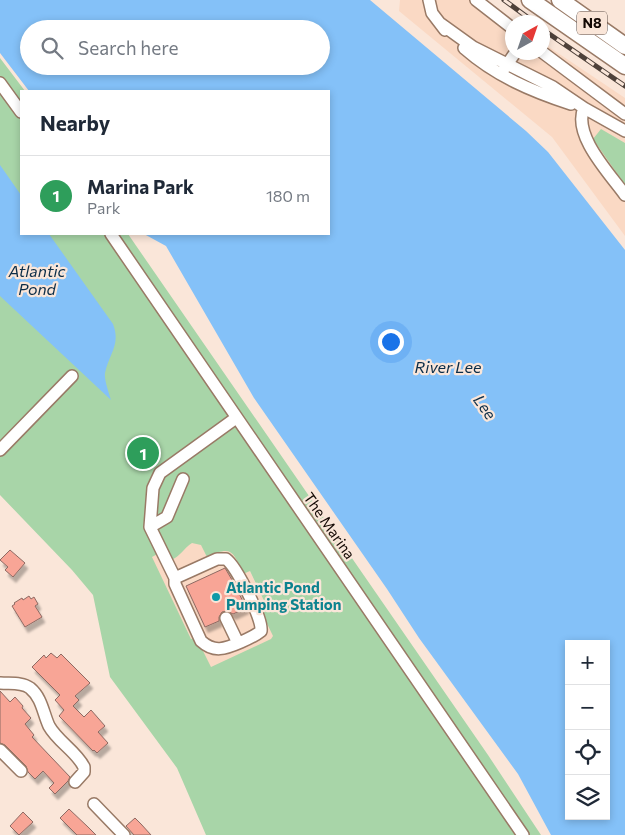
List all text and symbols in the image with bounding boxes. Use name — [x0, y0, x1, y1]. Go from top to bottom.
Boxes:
road number: N8 — [577, 12, 607, 34]
north arrow — [505, 15, 550, 60]
search box — [20, 20, 330, 75]
icon: search — [38, 34, 66, 62]
text: Search here — [78, 36, 178, 59]
text: Nearby — [40, 110, 110, 135]
text: Marina Park — [87, 175, 194, 198]
text: 1 — [52, 186, 60, 205]
text: 180 m — [266, 186, 310, 205]
text: Park — [87, 198, 120, 217]
water label: Atlantic Pond — [7, 261, 66, 298]
your location — [378, 329, 404, 355]
water label: River Lee — [415, 357, 482, 376]
water label: Lee — [470, 391, 501, 423]
pin: 1 — [127, 434, 159, 472]
street label: The Marina — [300, 489, 359, 562]
place label: Atlantic Pond Pumping Station — [226, 578, 341, 613]
marker: Atlantic Pond Pumping Station — [210, 591, 222, 603]
map controls — [565, 640, 610, 820]
button: + — [565, 640, 610, 685]
button: − — [565, 685, 610, 730]
button: locate — [565, 730, 610, 775]
button: layers — [565, 775, 610, 820]

